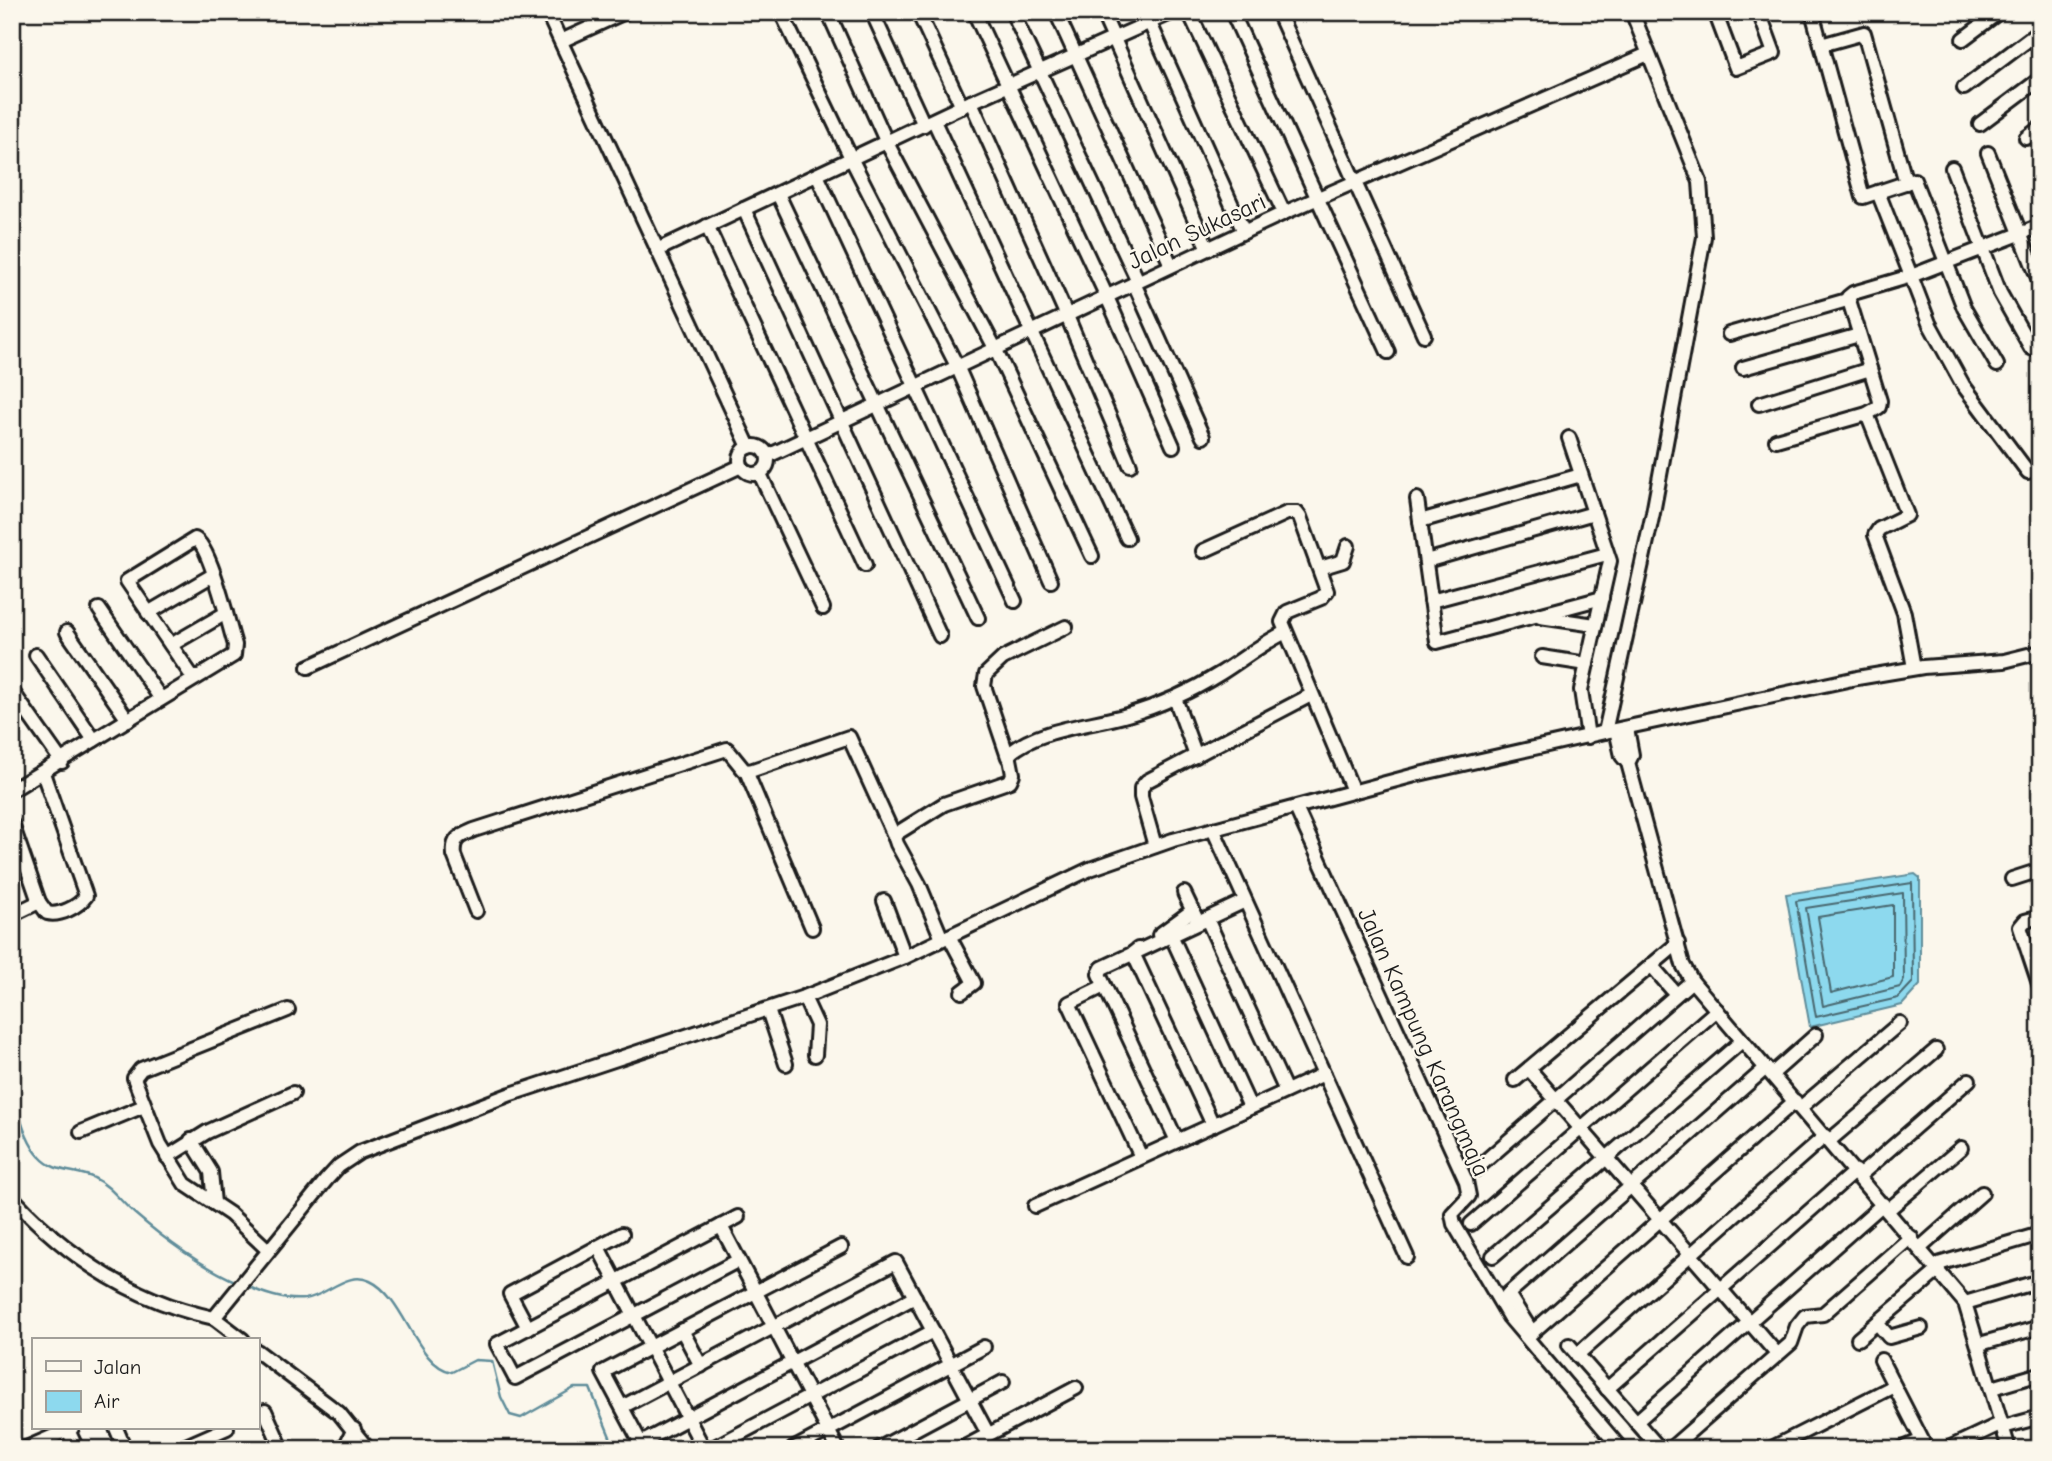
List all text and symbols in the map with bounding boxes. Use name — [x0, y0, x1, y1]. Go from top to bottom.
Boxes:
street label: Jalan Sukasari — [1124, 187, 1270, 275]
street label: Jalan Kampung Karangmaja — [1352, 904, 1496, 1180]
legend — [32, 1338, 259, 1430]
text: Jalan — [94, 1355, 141, 1379]
text: Air — [94, 1389, 120, 1413]

